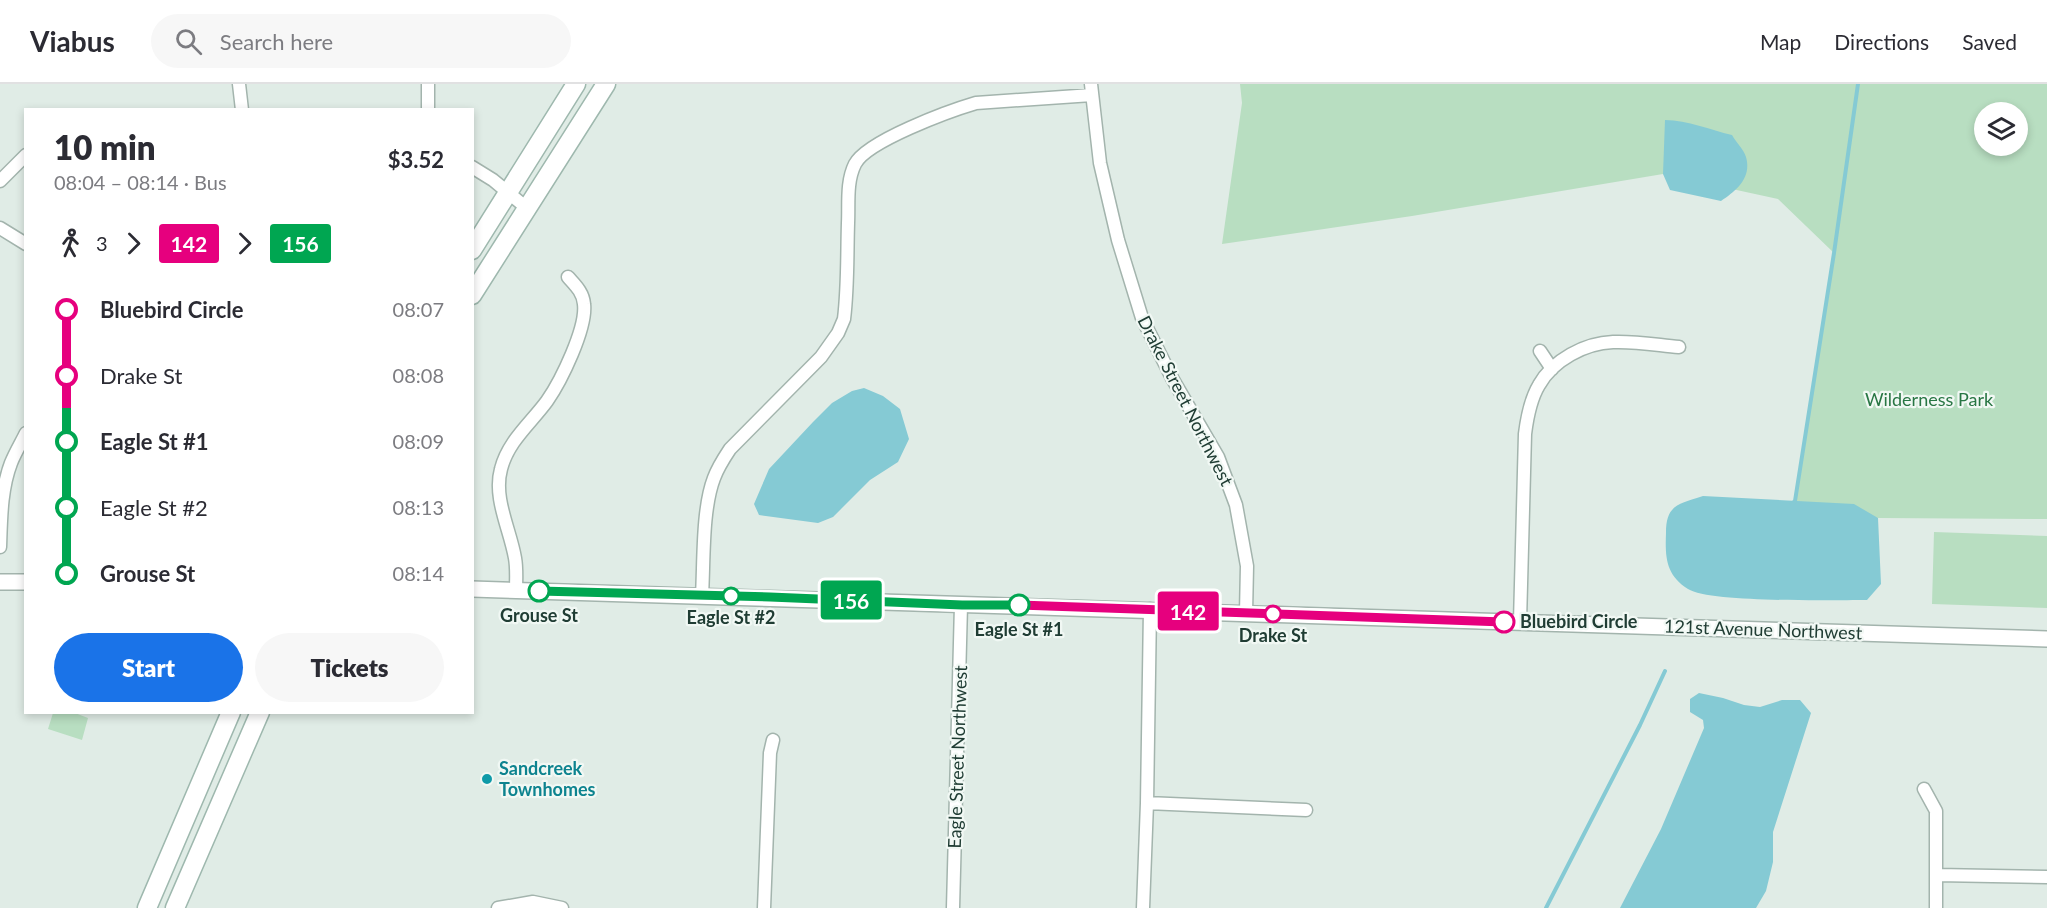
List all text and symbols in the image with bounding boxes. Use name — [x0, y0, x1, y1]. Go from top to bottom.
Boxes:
search box — [151, 14, 571, 68]
text: Viabus — [30, 24, 115, 58]
icon: search — [172, 25, 205, 58]
text: Search here — [220, 28, 333, 55]
text: Map — [1760, 29, 1801, 54]
text: Directions — [1834, 29, 1929, 54]
text: Saved — [1962, 29, 2017, 54]
map controls — [1974, 102, 2028, 156]
button: layers — [1974, 102, 2028, 156]
text: 10 min — [54, 127, 156, 167]
text: $3.52 — [388, 146, 444, 173]
text: 08:04 – 08:14 · Bus — [54, 170, 227, 194]
icon: walk — [54, 227, 87, 260]
icon: forward — [117, 227, 150, 260]
icon: forward — [228, 227, 261, 260]
text: 3 — [96, 231, 108, 255]
text: 142 — [171, 231, 207, 256]
text: 156 — [282, 231, 319, 256]
text: Bluebird Circle — [100, 296, 244, 323]
text: 08:07 — [393, 297, 444, 321]
street label: Drake Street Northwest — [1133, 312, 1239, 490]
text: Drake St — [100, 362, 182, 389]
text: 08:08 — [393, 363, 444, 387]
park label: Wilderness Park — [1865, 388, 1994, 410]
text: Eagle St #1 — [100, 428, 209, 455]
text: 08:09 — [393, 429, 444, 453]
text: Eagle St #2 — [100, 494, 208, 521]
text: 08:13 — [393, 495, 444, 519]
text: Grouse St — [100, 560, 195, 587]
text: 08:14 — [393, 561, 444, 585]
marker: Grouse St — [528, 580, 550, 602]
line badge: 156 — [816, 580, 886, 620]
marker: Eagle St #2 — [722, 587, 740, 605]
text: 156 — [833, 588, 869, 613]
line badge: 142 — [1154, 592, 1222, 630]
marker: Eagle St #1 — [1008, 594, 1030, 616]
text: 142 — [1170, 599, 1206, 624]
place label: Grouse St — [500, 604, 578, 626]
marker: Drake St — [1264, 605, 1282, 623]
place label: Eagle St #2 — [687, 606, 775, 628]
place label: Bluebird Circle — [1520, 610, 1638, 632]
marker: Bluebird Circle — [1493, 611, 1515, 633]
street label: 121st Avenue Northwest — [1664, 615, 1863, 643]
place label: Eagle St #1 — [975, 618, 1063, 640]
place label: Drake St — [1239, 624, 1308, 646]
button: Start — [54, 633, 243, 702]
button: Tickets — [255, 633, 444, 702]
street label: Eagle Street Northwest — [943, 664, 971, 849]
place label: Sandcreek Townhomes — [499, 757, 596, 800]
marker: Sandcreek Townhomes — [480, 772, 494, 786]

